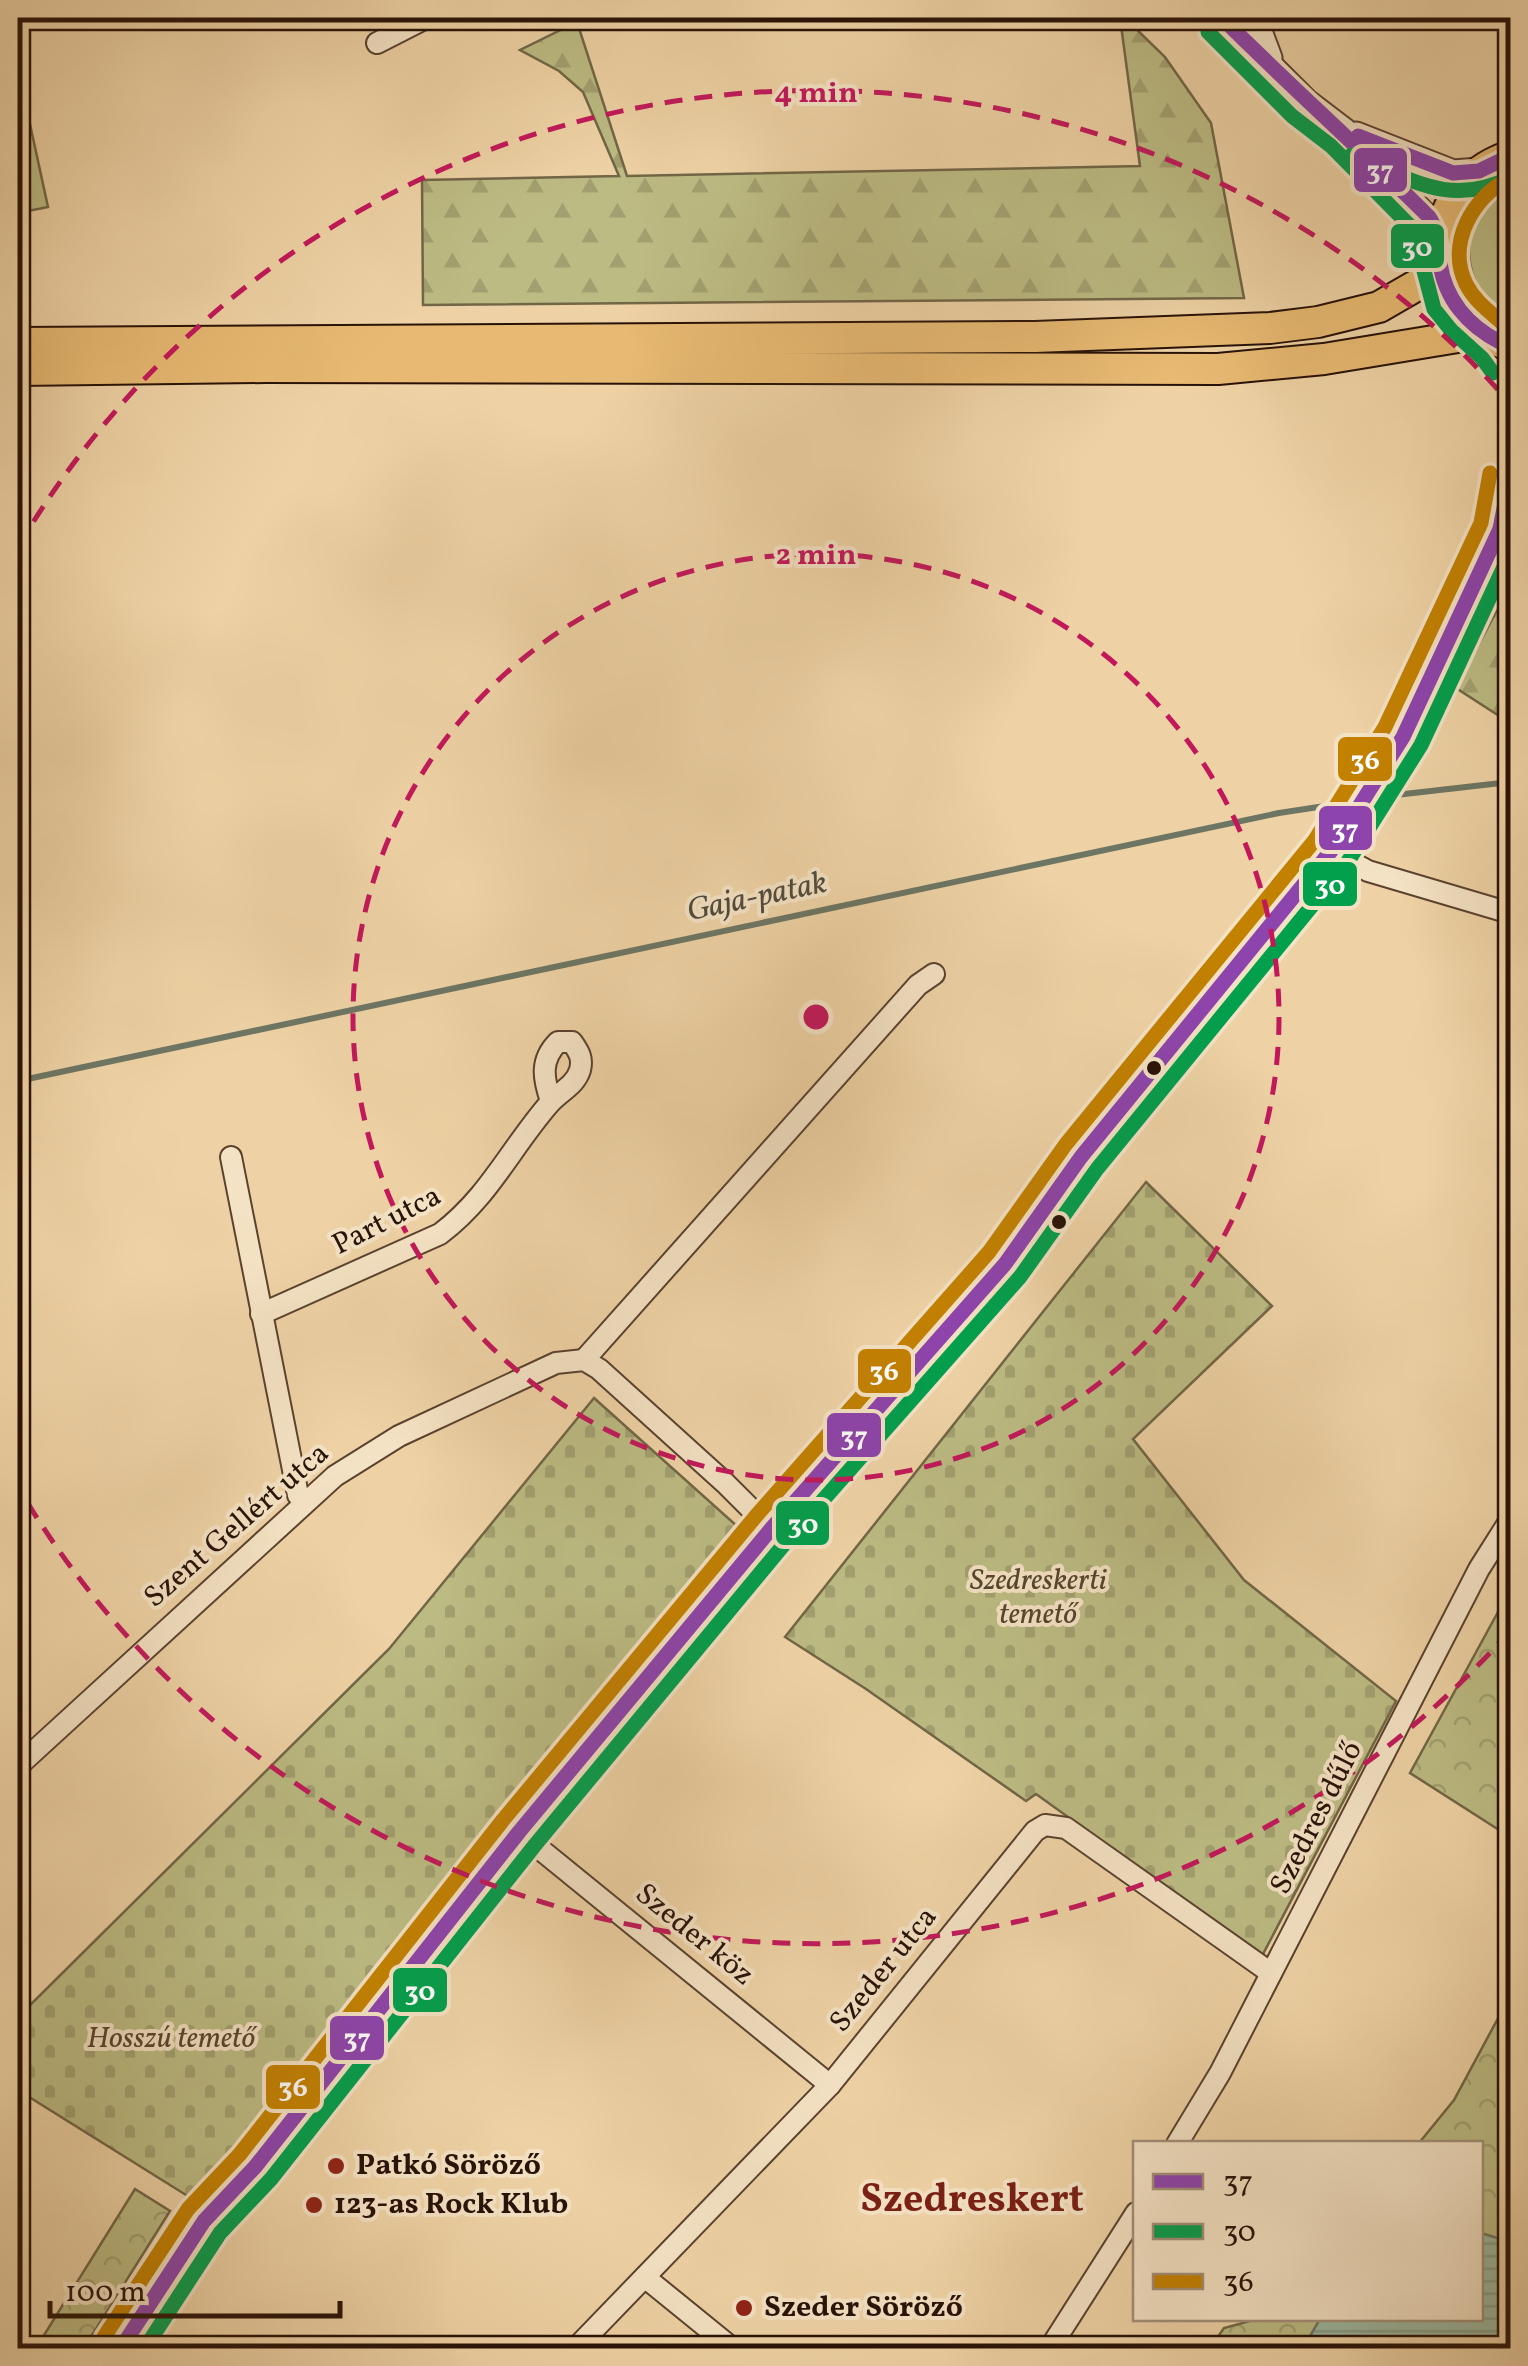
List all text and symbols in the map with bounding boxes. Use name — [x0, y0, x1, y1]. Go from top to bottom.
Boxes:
text: 4 min — [774, 73, 858, 115]
line badge: 37 — [1352, 146, 1409, 194]
text: 37 — [1366, 152, 1394, 191]
line badge: 30 — [1389, 222, 1446, 270]
text: 30 — [1401, 229, 1433, 268]
text: 2 min — [776, 535, 856, 577]
line badge: 36 — [1336, 735, 1394, 783]
text: 36 — [1350, 742, 1380, 781]
line badge: 37 — [1317, 804, 1374, 852]
text: 37 — [1331, 811, 1359, 850]
line badge: 30 — [1301, 860, 1359, 908]
water label: Gaja-patak — [683, 862, 831, 934]
text: 30 — [1314, 867, 1346, 906]
centre of rings — [798, 999, 834, 1035]
unlabelled marker — [1144, 1058, 1164, 1078]
street label: Part utca — [325, 1176, 449, 1266]
unlabelled marker — [1049, 1212, 1069, 1232]
line badge: 36 — [856, 1347, 913, 1395]
text: 36 — [869, 1353, 899, 1392]
line badge: 37 — [825, 1411, 883, 1459]
text: 37 — [840, 1418, 868, 1457]
street label: Szent Gellért utca — [135, 1434, 339, 1618]
line badge: 30 — [774, 1499, 831, 1547]
text: 30 — [787, 1506, 819, 1545]
park label: Szedreskerti temető — [970, 1560, 1107, 1636]
street label: Szedres dűlő — [1260, 1734, 1374, 1902]
street label: Szeder köz — [625, 1874, 763, 1996]
street label: Szeder utca — [820, 1898, 948, 2042]
line badge: 30 — [391, 1966, 449, 2014]
text: 30 — [404, 1973, 436, 2012]
line badge: 37 — [328, 2014, 386, 2062]
park label: Hosszú temető — [87, 2018, 258, 2060]
text: 37 — [343, 2020, 371, 2059]
line badge: 36 — [264, 2063, 322, 2111]
text: 36 — [278, 2069, 308, 2108]
legend — [1133, 2141, 1483, 2321]
place label: Patkó Söröző — [356, 2145, 541, 2187]
marker: Patkó Söröző — [325, 2155, 347, 2177]
text: 37 — [1223, 2162, 1253, 2204]
district label: Szedreskert — [860, 2173, 1084, 2229]
place label: 123-as Rock Klub — [334, 2184, 568, 2226]
marker: 123-as Rock Klub — [303, 2194, 325, 2216]
text: 30 — [1223, 2212, 1256, 2254]
scale bar — [50, 2256, 340, 2318]
text: 36 — [1223, 2262, 1254, 2304]
text: 100 m — [65, 2272, 146, 2314]
place label: Szeder Söröző — [764, 2287, 963, 2329]
marker: Szeder Söröző — [733, 2297, 755, 2319]

